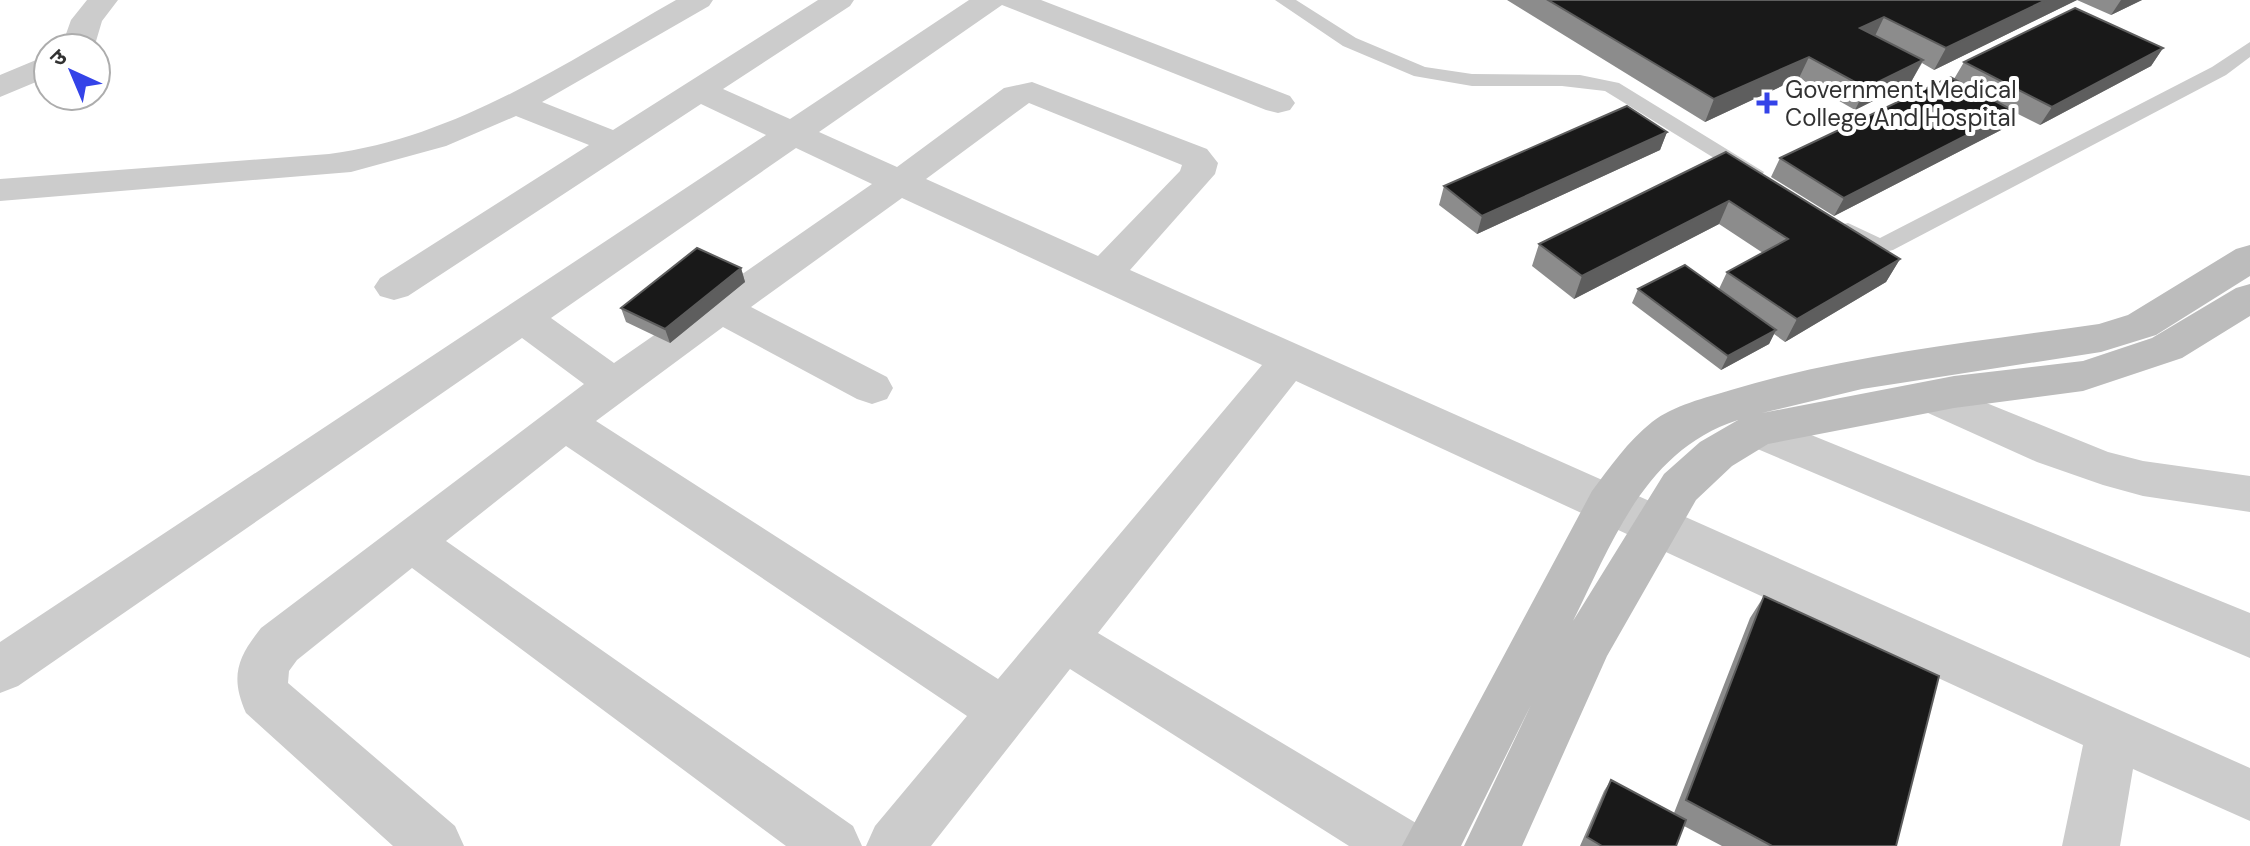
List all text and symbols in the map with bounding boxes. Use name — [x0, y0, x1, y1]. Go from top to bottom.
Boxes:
north arrow — [32, 32, 112, 112]
text: उ — [44, 42, 74, 73]
place label: Government Medical College And Hospital — [1785, 74, 2017, 133]
marker: Government Medical College And Hospital — [1756, 92, 1778, 114]

